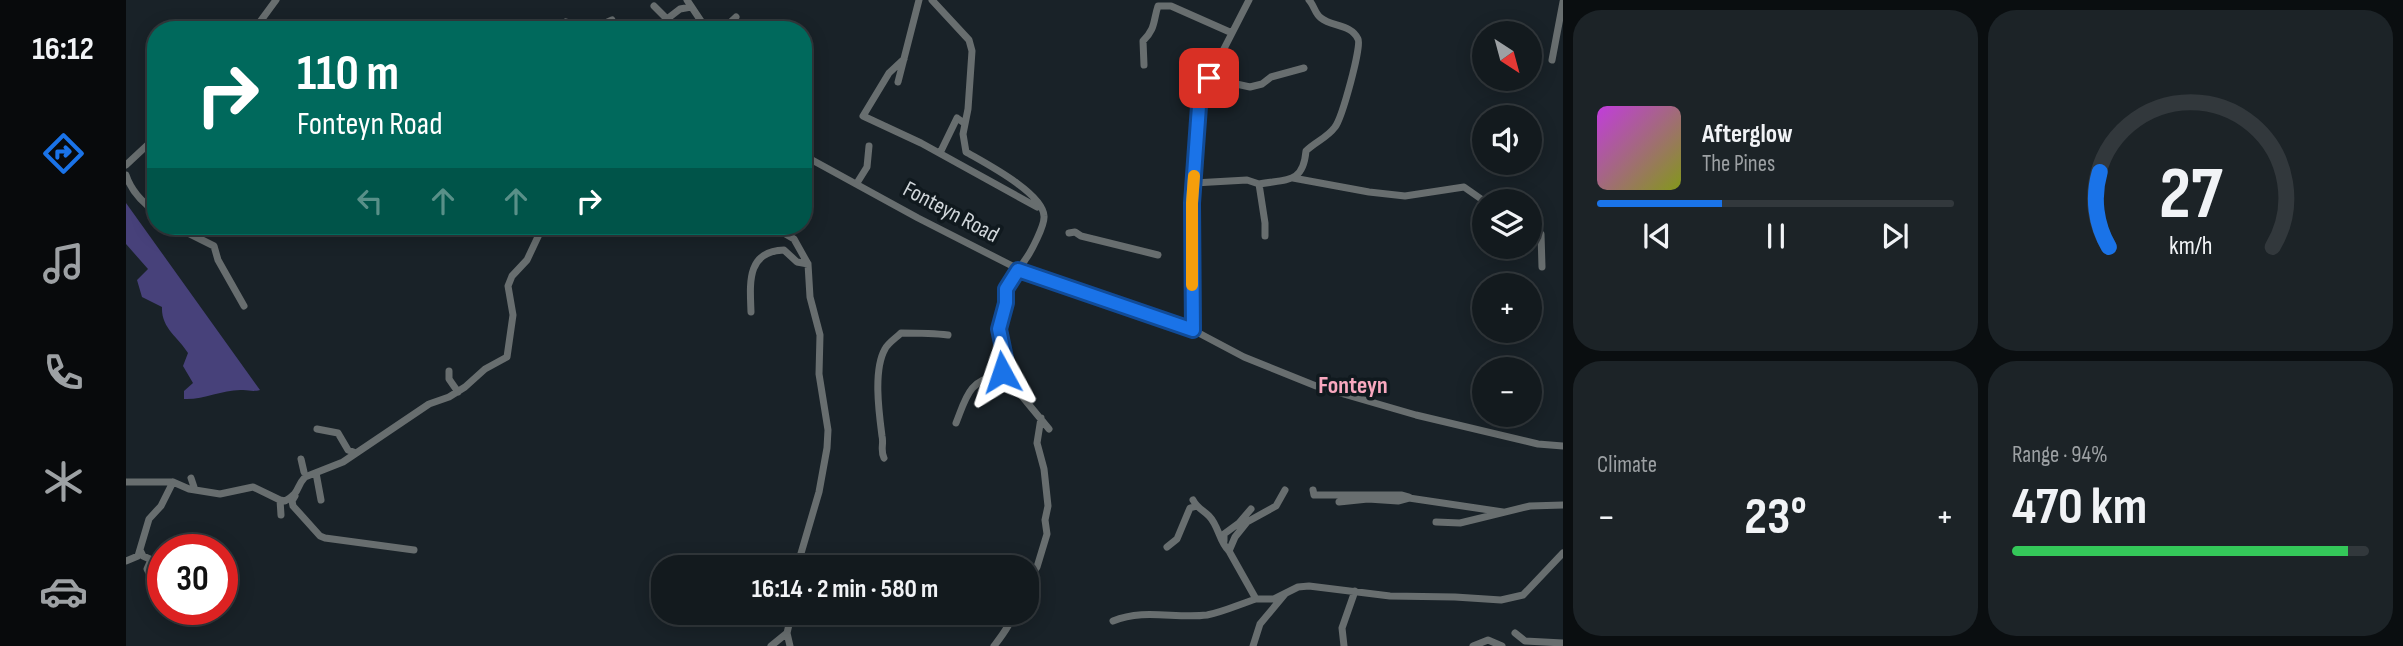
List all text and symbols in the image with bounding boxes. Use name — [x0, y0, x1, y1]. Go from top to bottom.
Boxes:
north arrow — [1472, 21, 1542, 91]
map controls — [1472, 21, 1542, 427]
text: 16:12 — [32, 30, 94, 69]
text: 110 m — [297, 45, 399, 104]
pin — [1179, 48, 1239, 108]
icon: right — [182, 49, 273, 140]
icon: arrive — [1190, 59, 1228, 97]
text: Fonteyn Road — [297, 105, 442, 144]
button: sound — [1472, 105, 1542, 175]
text: Afterglow — [1702, 119, 1793, 150]
icon: directions — [39, 129, 88, 178]
text: The Pines — [1702, 150, 1775, 178]
text: 27 — [2159, 151, 2223, 239]
street label: Fonteyn Road — [898, 175, 1004, 249]
icon: left — [351, 182, 389, 220]
icon: ahead — [424, 182, 462, 220]
icon: ahead — [497, 182, 535, 220]
icon: right — [570, 182, 608, 220]
button: layers — [1472, 189, 1542, 259]
icon: previous — [1638, 217, 1676, 255]
icon: pause — [1757, 217, 1795, 255]
icon: next — [1876, 217, 1914, 255]
text: km/h — [2169, 231, 2212, 262]
icon: music — [39, 239, 88, 288]
button: + — [1472, 273, 1542, 343]
position arrow — [965, 335, 1039, 409]
icon: phone — [39, 348, 88, 397]
button: − — [1472, 357, 1542, 427]
district label: Fonteyn — [1318, 371, 1388, 400]
text: Range · 94% — [2012, 441, 2108, 469]
text: Climate — [1597, 451, 1657, 479]
icon: climate — [39, 457, 88, 506]
text: 470 km — [2012, 476, 2147, 539]
text: 23° — [1744, 486, 1807, 549]
text: − — [1597, 495, 1616, 540]
text: + — [1935, 495, 1954, 540]
speed limit sign: 30 — [147, 534, 238, 625]
icon: car — [39, 567, 88, 616]
text: 16:14 · 2 min · 580 m — [752, 574, 938, 605]

